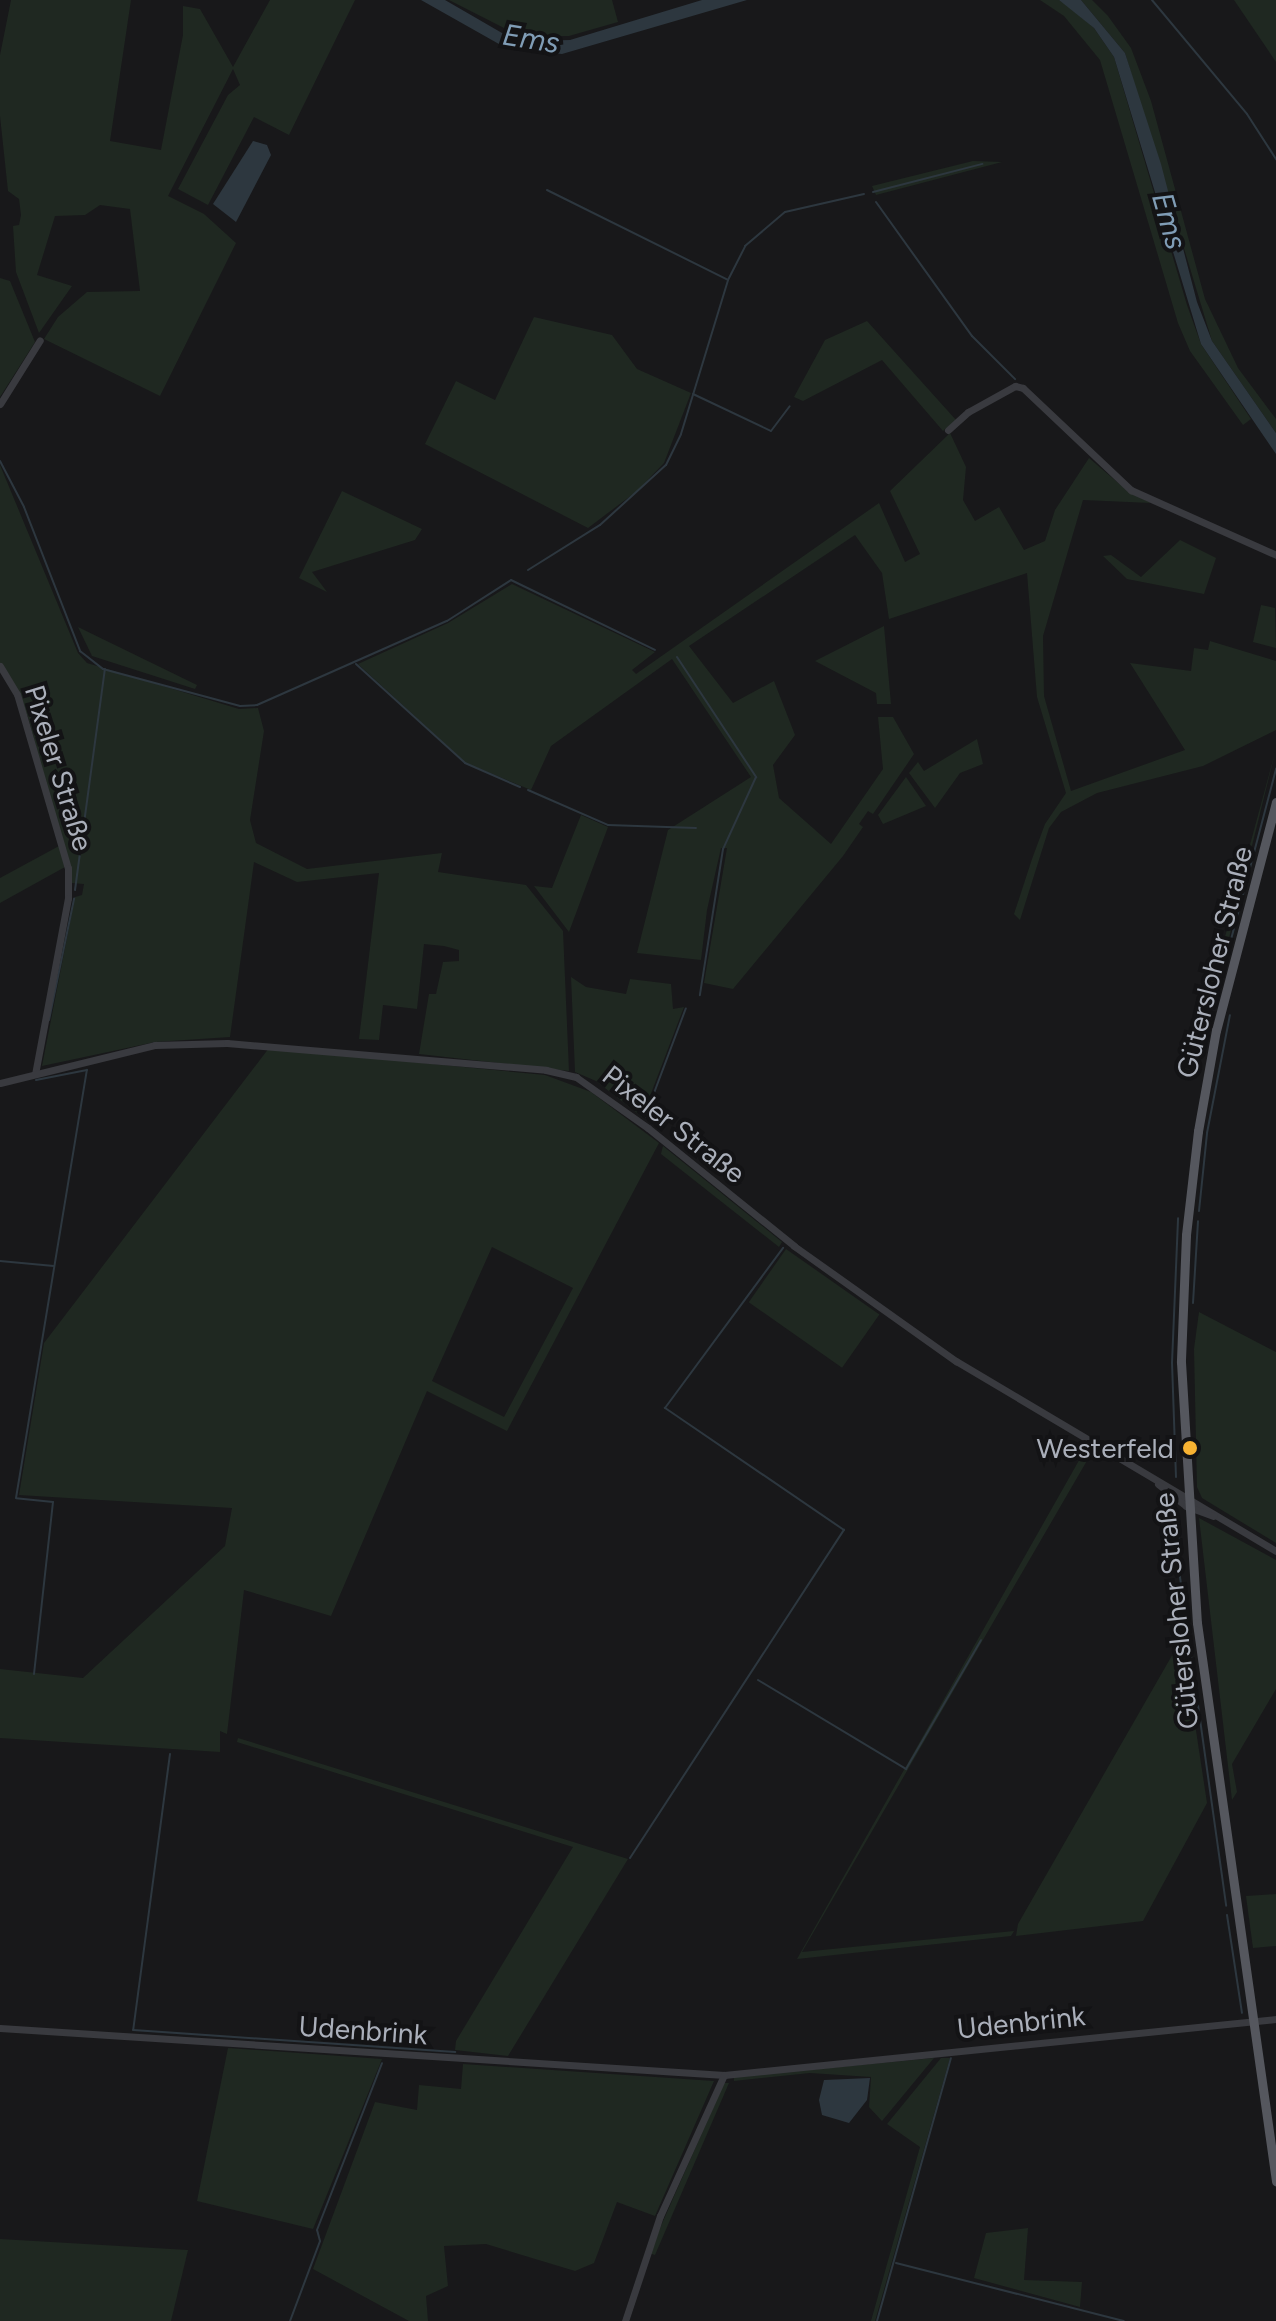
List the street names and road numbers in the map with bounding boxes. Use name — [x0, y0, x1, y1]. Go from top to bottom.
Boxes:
street label: Pixeler Straße — [18, 681, 100, 855]
street label: Gütersloher Straße — [1169, 843, 1259, 1081]
street label: Pixeler Straße — [596, 1058, 752, 1190]
street label: Gütersloher Straße — [1147, 1491, 1205, 1731]
street label: Udenbrink — [955, 1999, 1087, 2045]
street label: Udenbrink — [298, 2009, 428, 2051]

